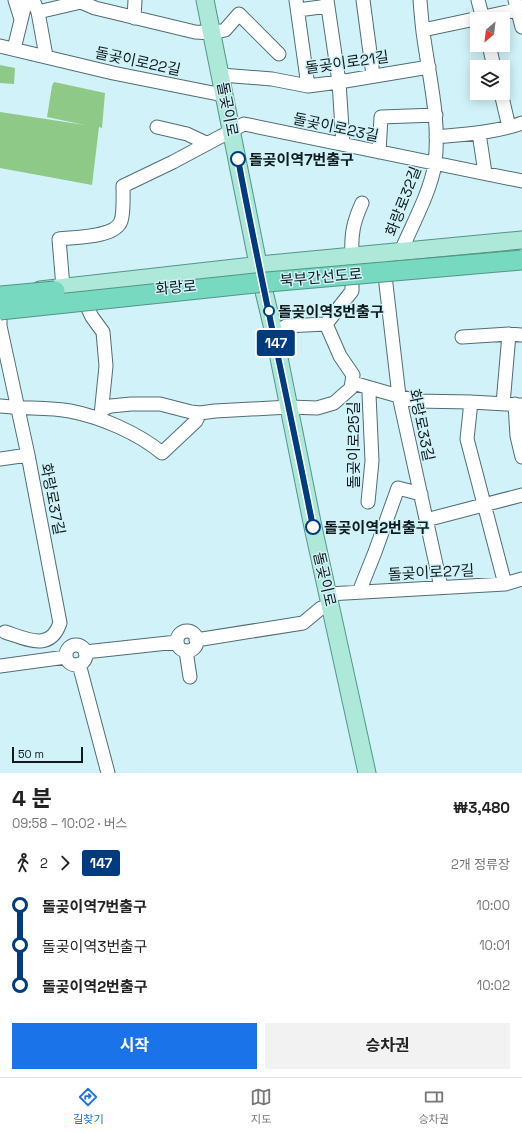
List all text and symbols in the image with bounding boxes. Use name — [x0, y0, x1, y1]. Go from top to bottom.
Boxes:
north arrow — [470, 12, 510, 52]
map controls — [470, 12, 510, 100]
street label: 돌곶이로22길 — [93, 43, 183, 79]
street label: 돌곶이로21길 — [304, 47, 390, 77]
button: layers — [470, 60, 510, 100]
street label: 돌곶이로 — [213, 80, 243, 138]
street label: 돌곶이로23길 — [291, 109, 381, 145]
place label: 돌곶이역7번출구 — [249, 150, 354, 169]
marker: 돌곶이역7번출구 — [230, 151, 246, 167]
street label: 화랑로32길 — [381, 163, 425, 239]
street label: 북부간선도로 — [279, 264, 363, 290]
street label: 화랑로 — [155, 276, 197, 298]
place label: 돌곶이역3번출구 — [278, 302, 384, 321]
marker: 돌곶이역3번출구 — [263, 305, 275, 317]
line badge: 147 — [253, 330, 299, 356]
text: 147 — [265, 334, 287, 352]
street label: 화랑로33길 — [405, 387, 439, 463]
street label: 돌곶이로25길 — [344, 401, 363, 489]
street label: 화랑로37길 — [37, 461, 69, 537]
place label: 돌곶이역2번출구 — [324, 518, 430, 537]
marker: 돌곶이역2번출구 — [305, 519, 321, 535]
street label: 돌곶이로 — [310, 550, 340, 608]
street label: 돌곶이로27길 — [387, 560, 475, 584]
scale bar — [12, 745, 83, 764]
text: 50 m — [18, 747, 44, 761]
text: 4 분 — [12, 784, 52, 812]
text: ₩3,480 — [453, 798, 510, 817]
text: 09:58 – 10:02 · 버스 — [12, 815, 128, 832]
icon: walk — [12, 852, 34, 874]
icon: forward — [54, 852, 76, 874]
text: 147 — [90, 854, 112, 872]
text: 2 — [40, 855, 48, 872]
text: 2개 정류장 — [451, 856, 510, 873]
text: 돌곶이역7번출구 — [42, 897, 147, 916]
text: 10:00 — [476, 897, 510, 914]
text: 돌곶이역3번출구 — [42, 937, 148, 956]
text: 10:01 — [479, 937, 510, 954]
text: 돌곶이역2번출구 — [42, 977, 148, 996]
text: 10:02 — [477, 977, 510, 994]
button: 시작 — [12, 1023, 257, 1069]
button: 승차권 — [265, 1023, 510, 1069]
tab: 길찾기 — [73, 1086, 104, 1126]
tab: 지도 — [250, 1086, 272, 1126]
tab: 승차권 — [418, 1086, 449, 1126]

